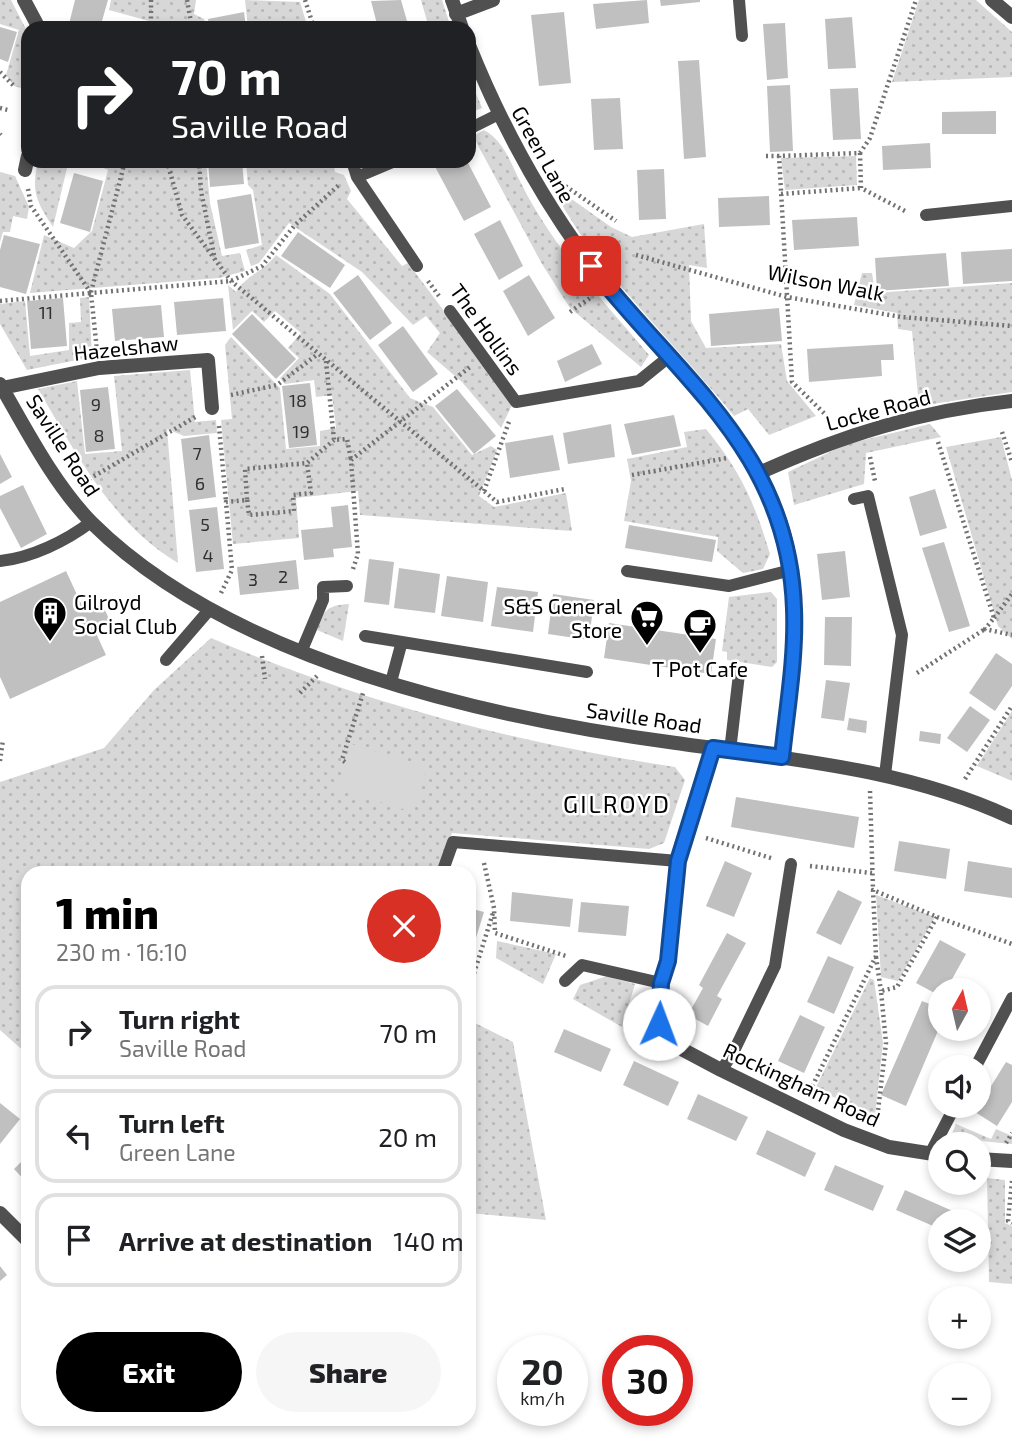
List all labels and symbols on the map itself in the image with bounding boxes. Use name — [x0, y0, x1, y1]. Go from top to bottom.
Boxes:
street label: Green Lane — [507, 101, 581, 207]
pin — [561, 236, 621, 296]
street label: Wilson Walk — [765, 258, 887, 306]
street label: The Hollins — [445, 278, 529, 380]
house number: 11 — [39, 301, 53, 323]
street label: Hazelshaw — [72, 329, 180, 365]
street label: Locke Road — [823, 383, 933, 435]
street label: Saville Road — [22, 389, 106, 501]
house number: 18 — [289, 389, 307, 411]
house number: 9 — [91, 393, 101, 415]
house number: 19 — [292, 420, 310, 442]
house number: 8 — [94, 424, 104, 446]
house number: 7 — [192, 442, 202, 464]
house number: 6 — [195, 472, 205, 494]
house number: 5 — [200, 513, 210, 535]
house number: 4 — [202, 544, 214, 566]
house number: 2 — [278, 565, 288, 587]
house number: 3 — [248, 568, 258, 590]
place label: Gilroyd Social Club — [74, 589, 177, 638]
place label: S&S General Store — [503, 593, 623, 642]
building icon: Gilroyd Social Club — [31, 594, 69, 643]
supermarket icon: S&S General Store — [628, 598, 666, 647]
cafe icon: T Pot Cafe — [681, 606, 719, 655]
place label: T Pot Cafe — [652, 656, 748, 681]
street label: Saville Road — [585, 697, 703, 737]
district label: GILROYD — [563, 789, 671, 818]
north arrow — [928, 978, 990, 1041]
position arrow — [622, 987, 696, 1061]
street label: Rockingham Road — [720, 1037, 884, 1131]
speed limit sign: 30 — [602, 1335, 693, 1426]

